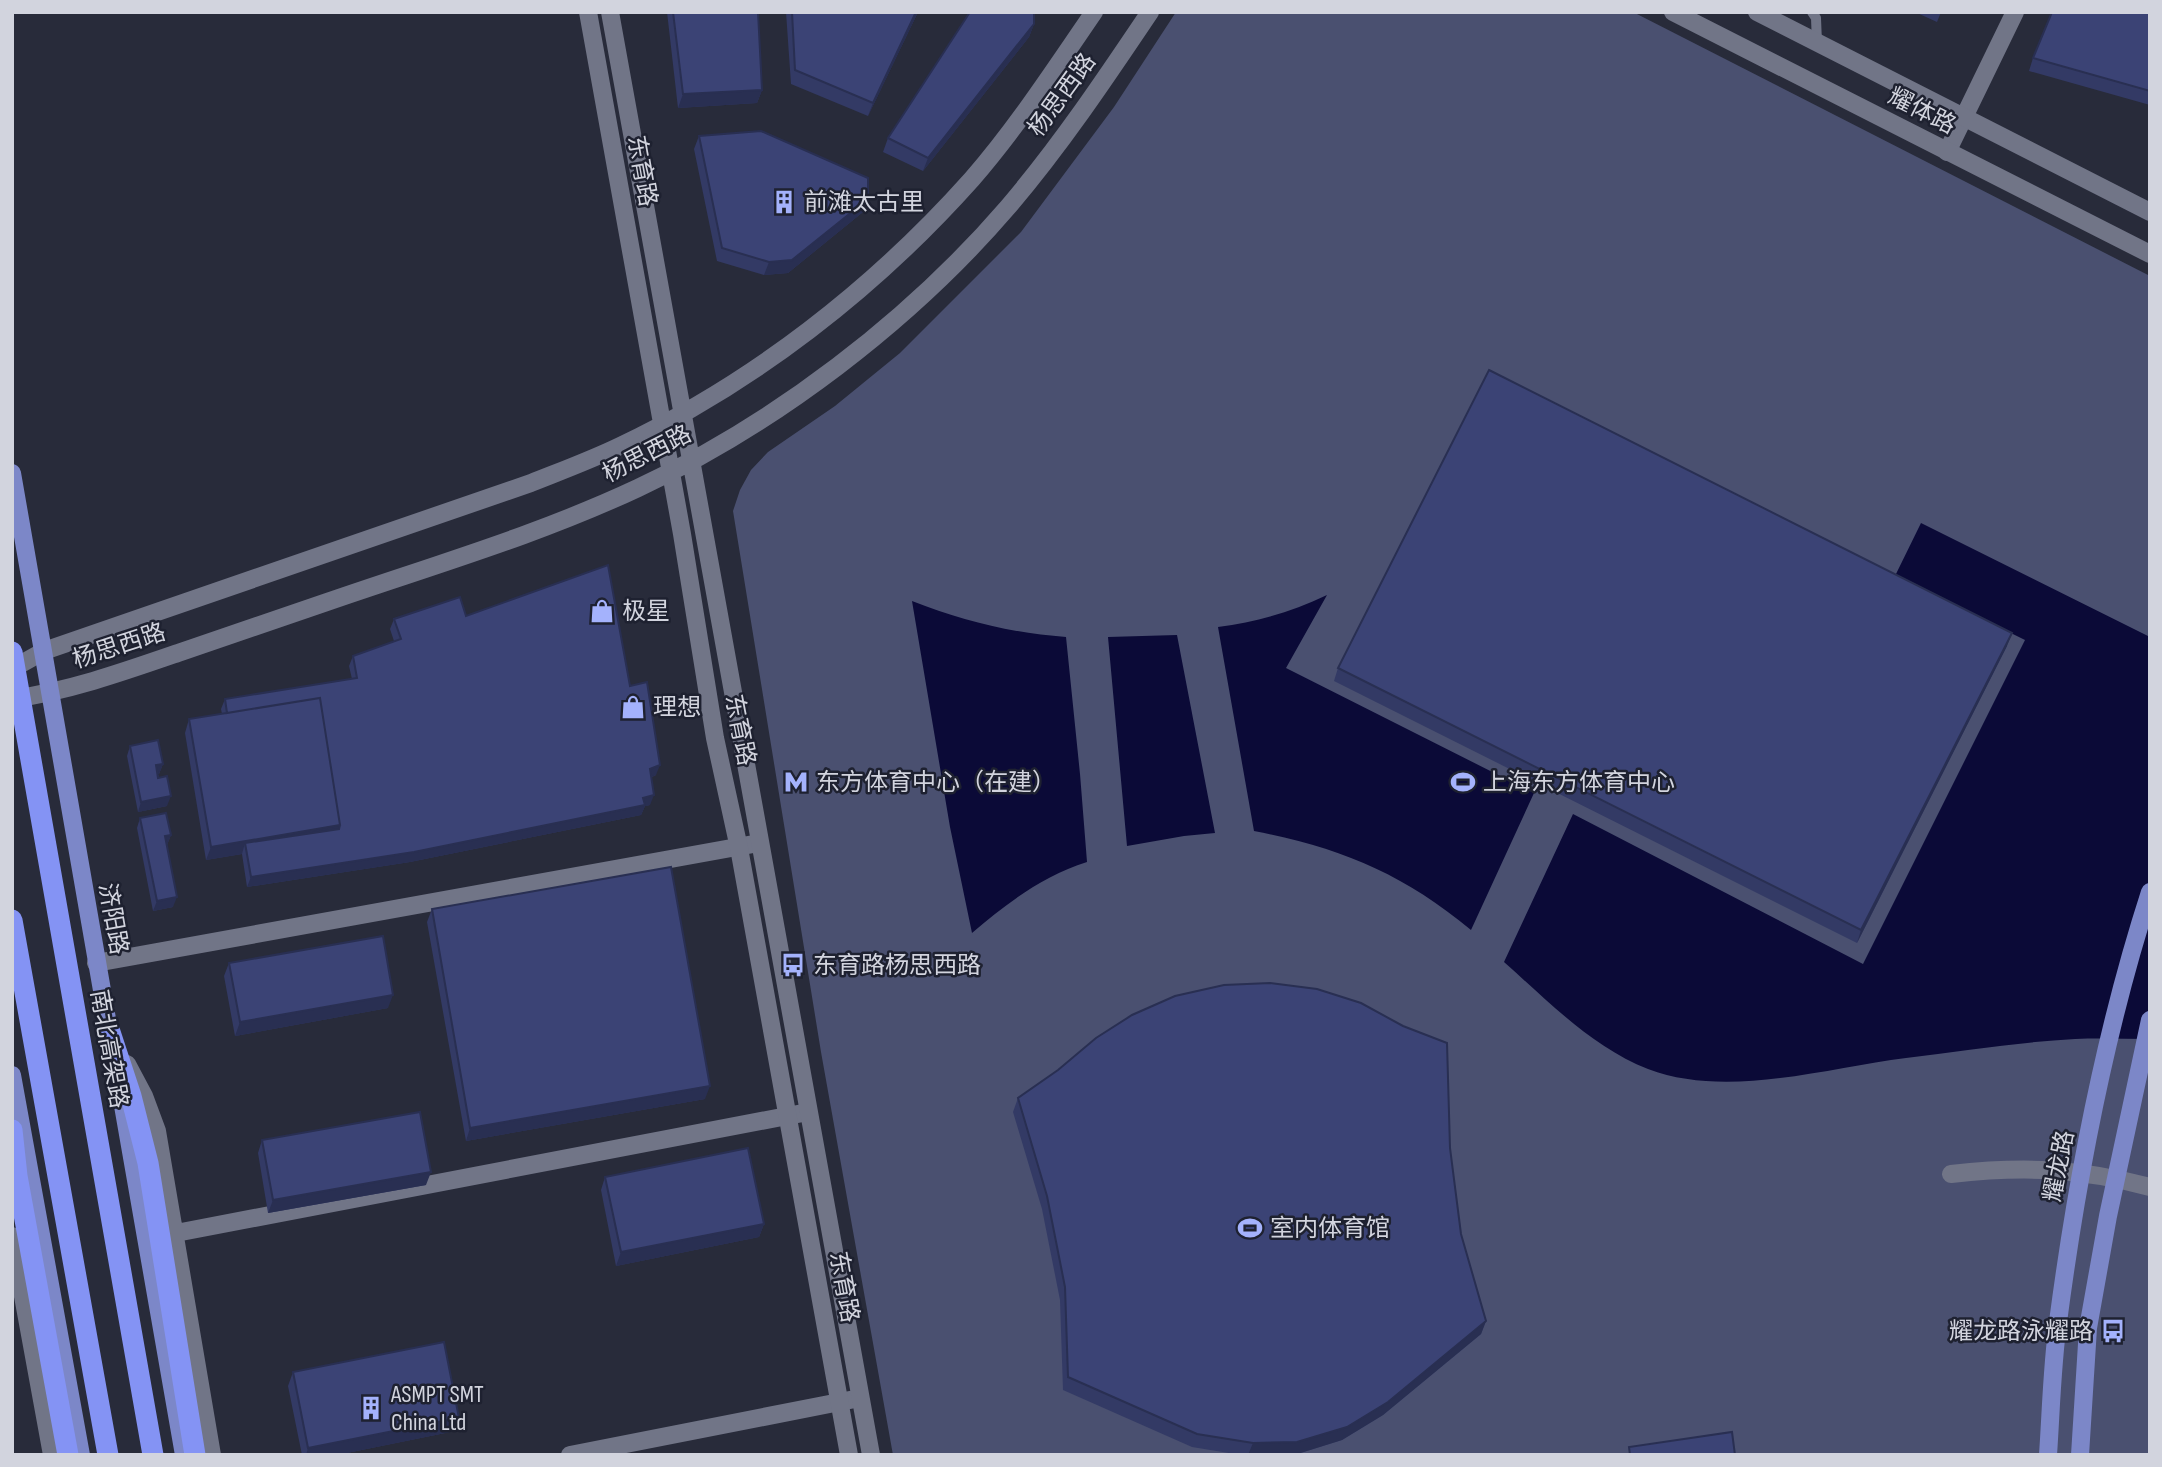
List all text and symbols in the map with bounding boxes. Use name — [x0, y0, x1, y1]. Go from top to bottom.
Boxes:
street label: 杨思西路 — [1022, 48, 1102, 142]
street label: 耀体路 — [1883, 82, 1961, 140]
street label: 东育路 — [621, 133, 663, 209]
building icon: 前滩太古里 — [770, 188, 798, 216]
place label: 前滩太古里 — [804, 188, 924, 217]
street label: 杨思西路 — [598, 419, 696, 489]
shop icon: 极星 — [588, 597, 616, 625]
place label: 极星 — [622, 597, 670, 626]
street label: 杨思西路 — [69, 617, 169, 675]
street label: 东育路 — [719, 692, 761, 768]
shop icon: 理想 — [619, 693, 647, 721]
place label: 理想 — [653, 693, 701, 722]
metro station icon: 东方体育中心（在建） — [782, 768, 810, 796]
place label: 东方体育中心（在建） — [816, 768, 1056, 797]
sports icon: 上海东方体育中心 — [1449, 768, 1477, 796]
place label: 上海东方体育中心 — [1483, 768, 1675, 797]
street label: 济阳路 — [92, 881, 134, 957]
bus stop icon: 东育路杨思西路 — [779, 951, 807, 979]
place label: 东育路杨思西路 — [813, 951, 981, 980]
street label: 南北高架路 — [84, 987, 134, 1111]
street label: 耀龙路 — [2038, 1128, 2080, 1204]
sports icon: 室内体育馆 — [1236, 1214, 1264, 1242]
place label: 室内体育馆 — [1270, 1214, 1390, 1243]
street label: 东育路 — [823, 1249, 865, 1325]
place label: 耀龙路泳耀路 — [1949, 1317, 2093, 1346]
bus stop icon: 耀龙路泳耀路 — [2099, 1317, 2127, 1345]
place label: ASMPT SMT China Ltd — [390, 1380, 484, 1437]
building icon: ASMPT SMT China Ltd — [357, 1394, 385, 1422]

